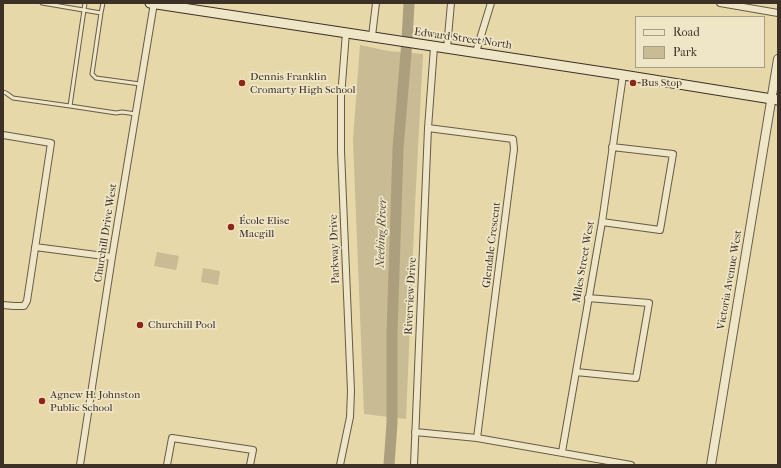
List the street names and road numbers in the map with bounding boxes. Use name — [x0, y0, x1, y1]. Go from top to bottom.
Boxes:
street label: Edward Street North — [413, 26, 513, 52]
street label: Churchill Drive West — [92, 183, 120, 283]
street label: Glendale Crescent — [480, 201, 504, 289]
street label: Parkway Drive — [327, 214, 343, 284]
street label: Miles Street West — [570, 220, 598, 304]
street label: Victoria Avenue West — [715, 229, 745, 331]
street label: Riverview Drive — [402, 257, 420, 335]

